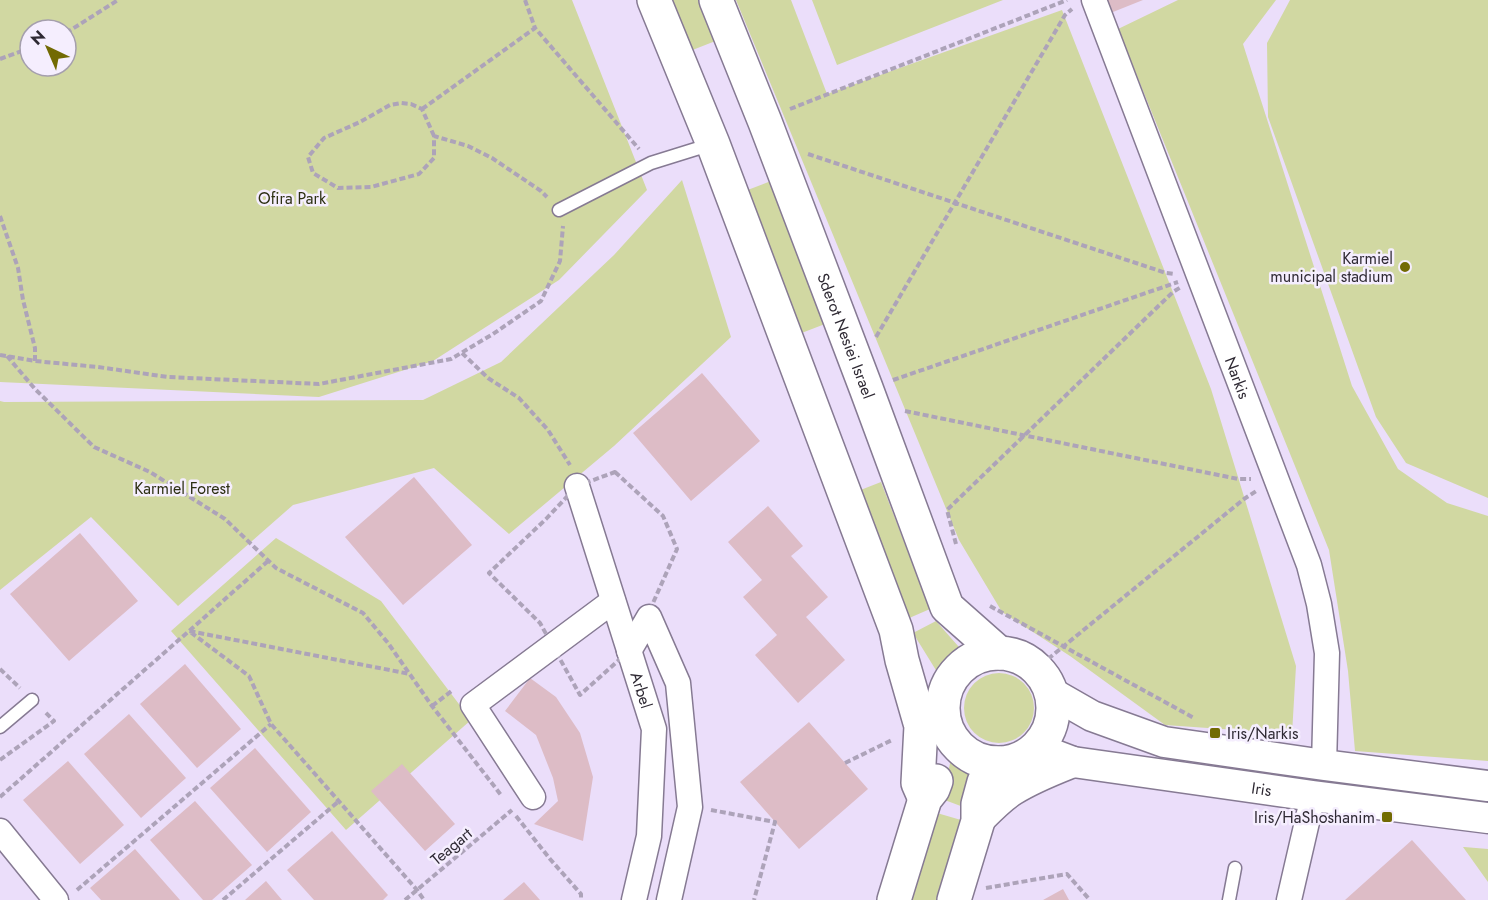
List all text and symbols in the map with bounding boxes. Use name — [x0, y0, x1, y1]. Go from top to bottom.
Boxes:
north arrow — [18, 18, 78, 78]
text: N — [25, 25, 50, 50]
park label: Ofira Park — [258, 187, 327, 210]
place label: Karmiel municipal stadium — [1270, 247, 1393, 288]
marker: Karmiel municipal stadium — [1398, 260, 1412, 274]
street label: Sderot Nesiei Israel — [811, 270, 880, 402]
street label: Narkis — [1219, 353, 1256, 402]
park label: Karmiel Forest — [134, 477, 230, 500]
street label: Arbel — [625, 669, 658, 711]
place label: Iris/Narkis — [1227, 722, 1299, 745]
marker: Iris/Narkis — [1208, 726, 1222, 740]
street label: Iris — [1250, 776, 1273, 802]
place label: Iris/HaShoshanim — [1254, 806, 1375, 829]
marker: Iris/HaShoshanim — [1380, 810, 1394, 824]
street label: Teagart — [426, 822, 477, 871]

